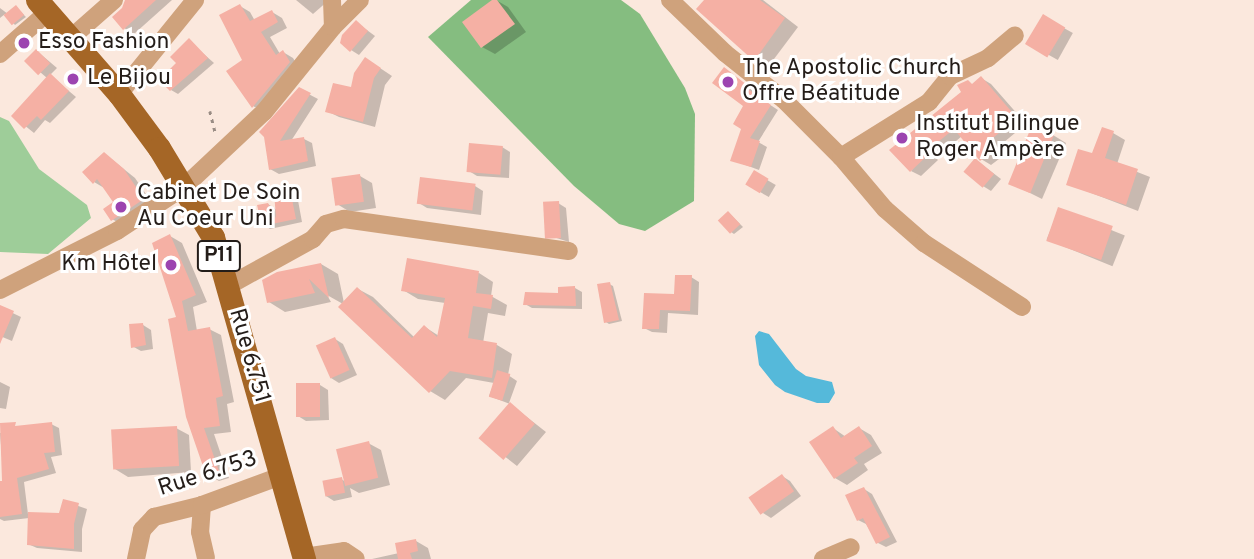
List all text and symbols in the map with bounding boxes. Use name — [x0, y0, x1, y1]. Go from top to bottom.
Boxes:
place label: Esso Fashion — [38, 29, 169, 57]
marker: Esso Fashion — [16, 35, 32, 51]
place label: The Apostolic Church Offre Béatitude — [742, 55, 962, 109]
place label: Le Bijou — [87, 65, 171, 93]
marker: Le Bijou — [65, 71, 81, 87]
marker: The Apostolic Church Offre Béatitude — [720, 74, 736, 90]
place label: Institut Bilingue Roger Ampère — [916, 111, 1079, 165]
marker: Institut Bilingue Roger Ampère — [894, 130, 910, 146]
place label: Cabinet De Soin Au Coeur Uni — [137, 180, 301, 234]
marker: Cabinet De Soin Au Coeur Uni — [111, 197, 131, 217]
road number: P11 — [196, 238, 242, 274]
place label: Km Hôtel — [61, 251, 157, 279]
marker: Km Hôtel — [163, 257, 179, 273]
street label: Rue 6.751 — [221, 306, 275, 406]
street label: Rue 6.753 — [155, 446, 261, 504]

